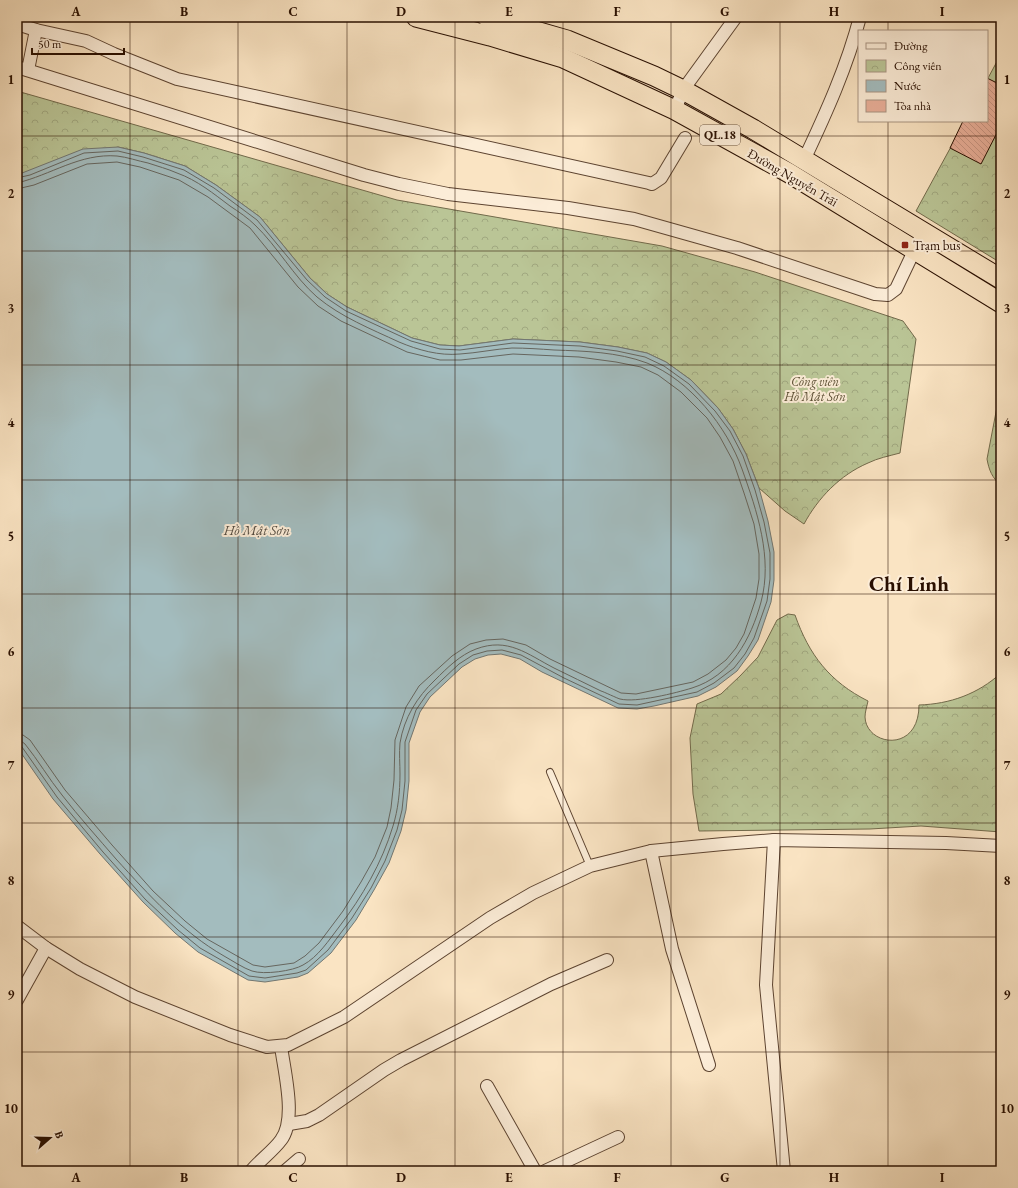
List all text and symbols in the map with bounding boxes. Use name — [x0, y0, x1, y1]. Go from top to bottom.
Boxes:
text: A — [70, 3, 81, 20]
text: B — [180, 3, 188, 20]
text: C — [288, 3, 298, 20]
text: D — [396, 3, 406, 20]
text: E — [505, 3, 513, 20]
text: F — [613, 3, 621, 20]
text: G — [720, 3, 730, 20]
text: H — [829, 3, 840, 20]
text: I — [940, 3, 945, 20]
scale bar — [32, 30, 124, 56]
legend — [858, 30, 988, 122]
text: 50 m — [38, 36, 62, 52]
text: Đường — [894, 38, 928, 54]
text: Công viên — [894, 58, 942, 74]
text: 1 — [8, 71, 15, 88]
text: 1 — [1004, 71, 1011, 88]
text: Nước — [894, 78, 921, 94]
text: Tòa nhà — [894, 98, 931, 114]
road number: QL.18 — [700, 125, 740, 145]
street label: Đường Nguyễn Trãi — [744, 145, 841, 210]
text: 2 — [8, 185, 15, 202]
text: 2 — [1004, 185, 1011, 202]
place label: Trạm bus — [913, 237, 960, 254]
marker: Trạm bus — [900, 240, 910, 250]
text: 3 — [8, 300, 15, 317]
text: 3 — [1004, 300, 1011, 317]
park label: Công viên Hồ Mật Sơn — [783, 373, 846, 405]
text: 4 — [8, 414, 15, 431]
text: 4 — [1004, 414, 1011, 431]
water label: Hồ Mật Sơn — [223, 521, 290, 539]
text: 5 — [8, 528, 14, 545]
text: 5 — [1004, 528, 1010, 545]
district label: Chí Linh — [869, 570, 949, 597]
text: 6 — [8, 643, 15, 660]
text: 6 — [1004, 643, 1011, 660]
text: 7 — [8, 757, 15, 774]
text: 7 — [1004, 757, 1011, 774]
text: 8 — [8, 872, 15, 889]
text: 8 — [1004, 872, 1011, 889]
text: 9 — [8, 986, 15, 1003]
text: 9 — [1004, 986, 1011, 1003]
text: 10 — [4, 1100, 18, 1117]
text: 10 — [1000, 1100, 1014, 1117]
north arrow — [30, 1118, 70, 1158]
text: B — [52, 1129, 67, 1140]
text: A — [70, 1169, 81, 1186]
text: B — [180, 1169, 188, 1186]
text: C — [288, 1169, 298, 1186]
text: D — [396, 1169, 406, 1186]
text: E — [505, 1169, 513, 1186]
text: F — [613, 1169, 621, 1186]
text: G — [720, 1169, 730, 1186]
text: H — [829, 1169, 840, 1186]
text: I — [940, 1169, 945, 1186]

